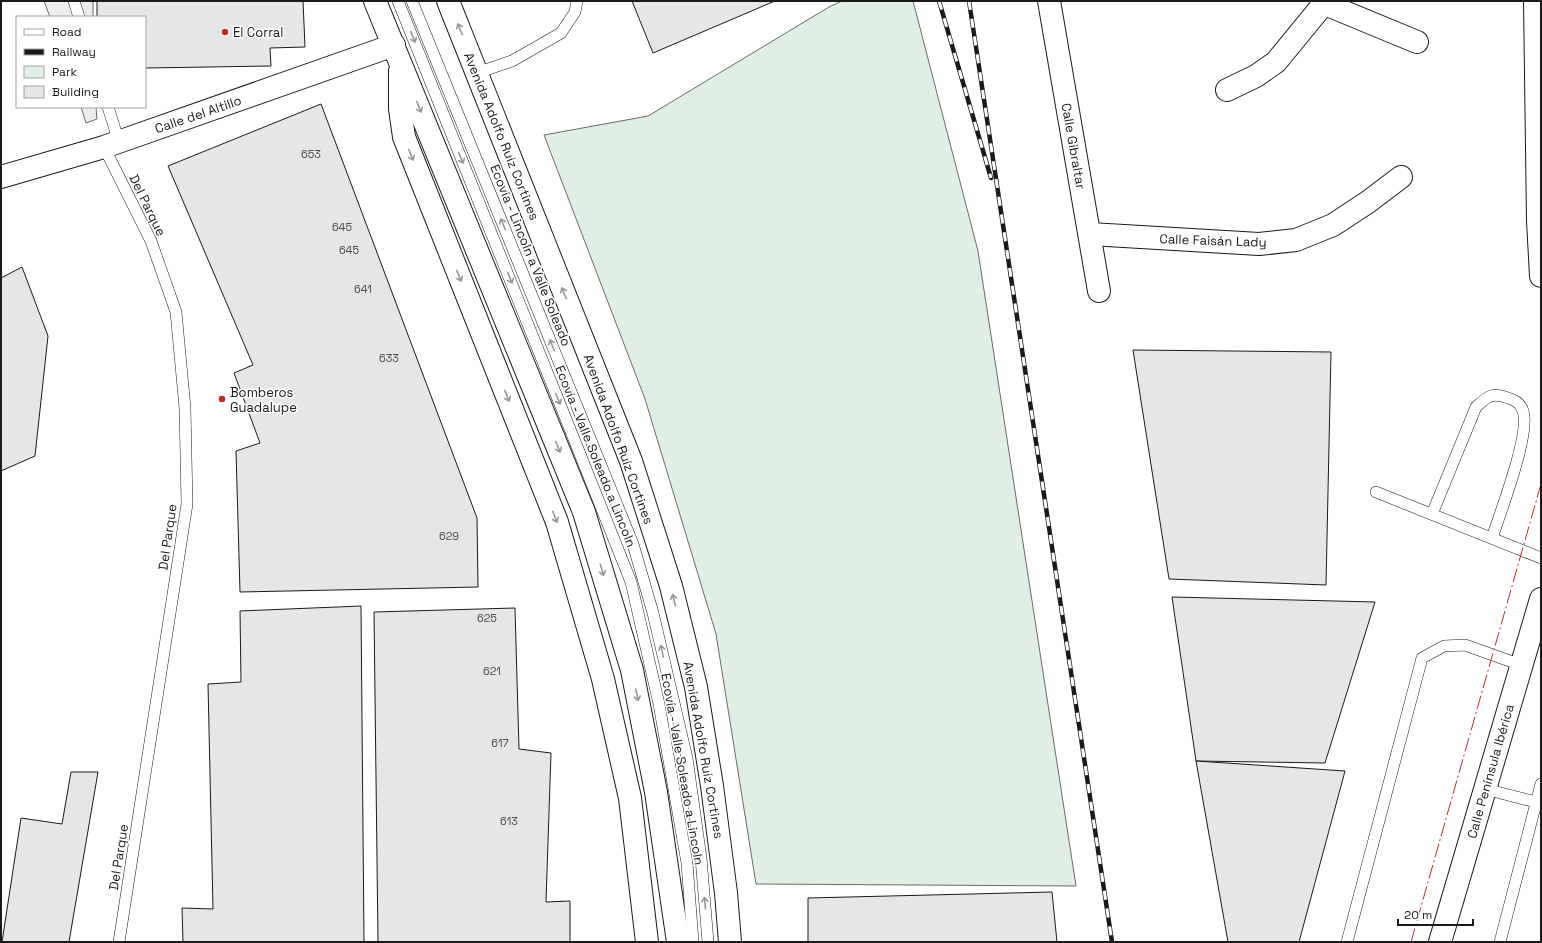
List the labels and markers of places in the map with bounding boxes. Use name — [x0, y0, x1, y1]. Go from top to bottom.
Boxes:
place label: El Corral — [233, 24, 283, 41]
marker: El Corral — [220, 27, 230, 37]
place label: Bomberos Guadalupe — [230, 384, 297, 416]
marker: Bomberos Guadalupe — [217, 394, 227, 404]

